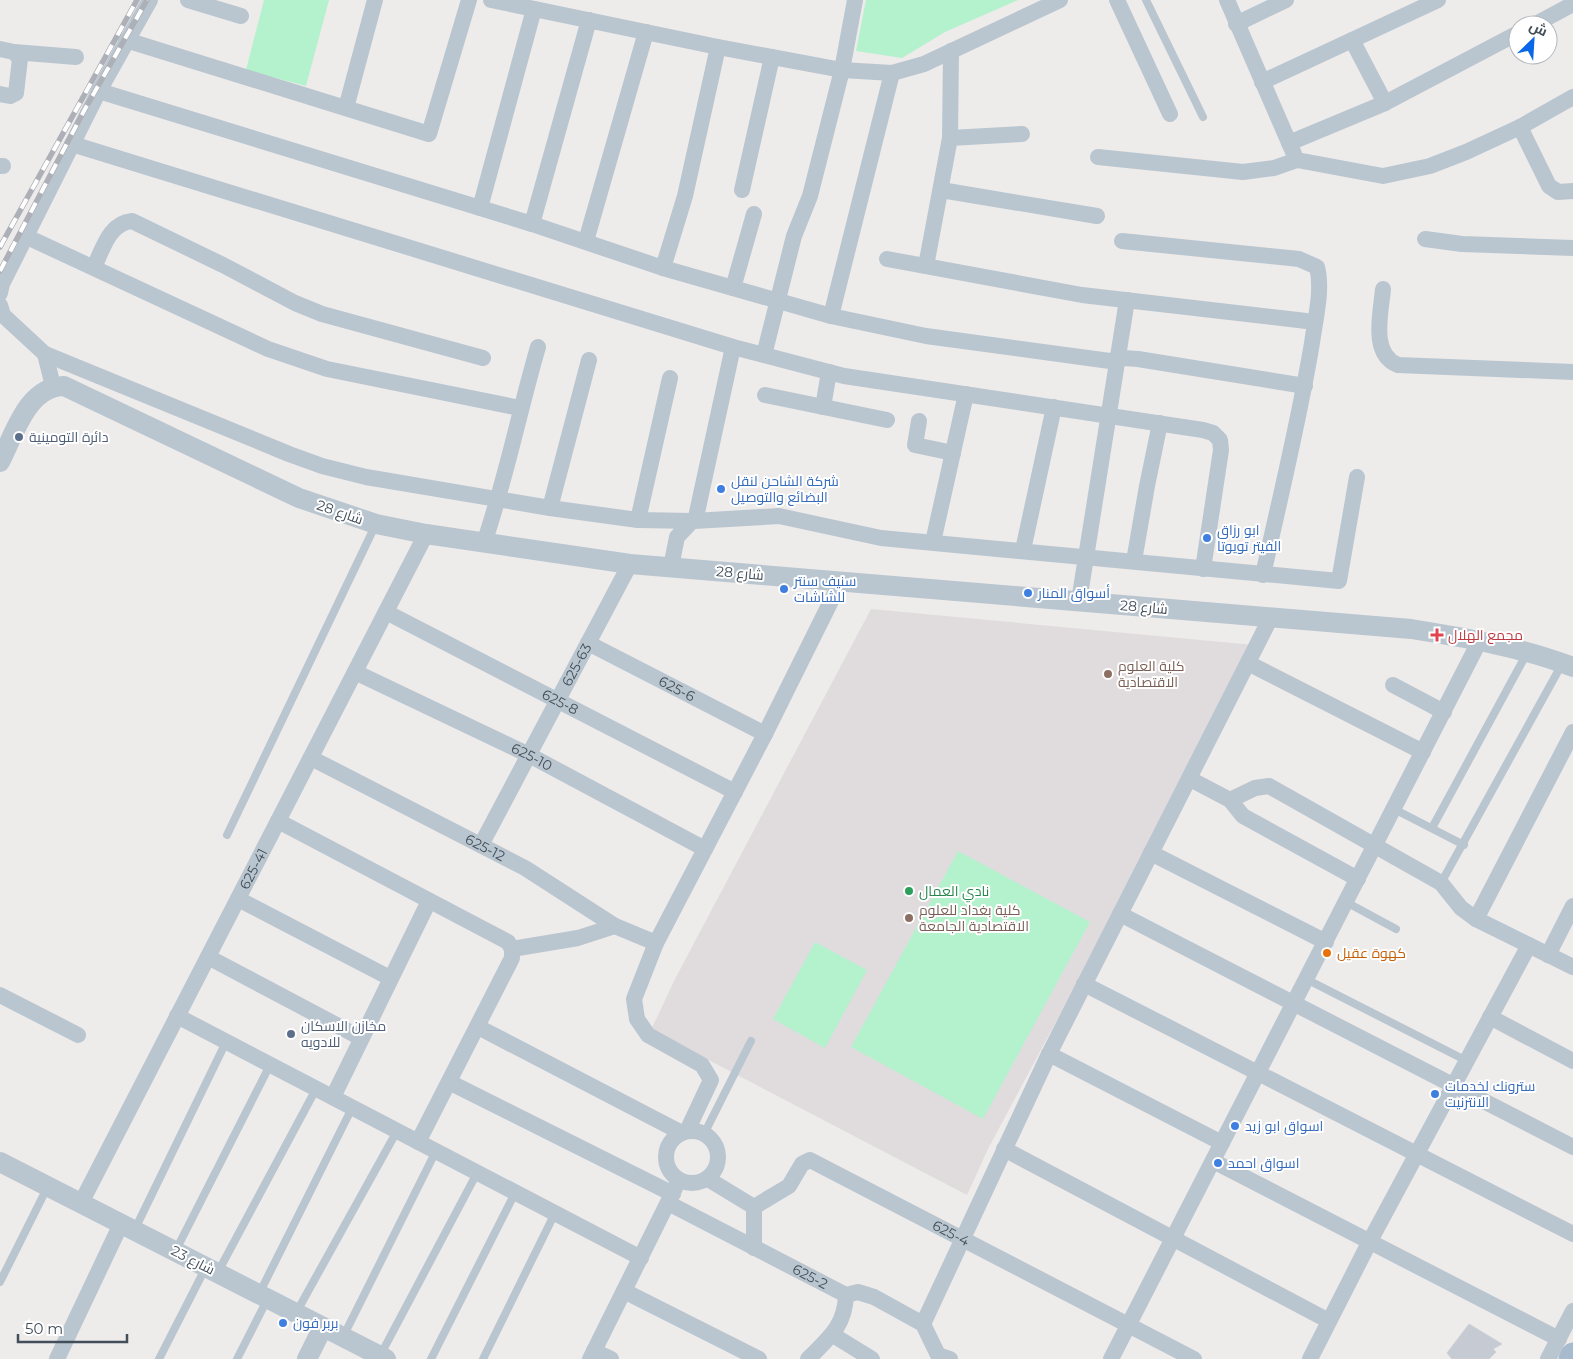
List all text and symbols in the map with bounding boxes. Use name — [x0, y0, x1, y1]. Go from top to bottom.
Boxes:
north arrow — [1508, 15, 1558, 65]
text: ش — [1527, 16, 1550, 40]
place label: دائرة التومينية — [29, 428, 109, 446]
marker: دائرة التومينية — [13, 431, 25, 443]
place label: شركة الشاحن لنقل البضائع والتوصيل — [731, 472, 839, 506]
marker: شركة الشاحن لنقل البضائع والتوصيل — [715, 483, 727, 495]
street label: شارع 28 — [315, 496, 365, 528]
place label: ابو رزاق الفيتر تويوتا — [1217, 521, 1281, 555]
marker: ابو رزاق الفيتر تويوتا — [1201, 532, 1213, 544]
street label: شارع 28 — [715, 562, 765, 584]
place label: سنيف سنتر للشاشات — [793, 572, 856, 606]
marker: سنيف سنتر للشاشات — [778, 583, 790, 595]
place label: أسواق المنار — [1037, 584, 1110, 602]
marker: أسواق المنار — [1022, 587, 1034, 599]
street label: شارع 28 — [1119, 596, 1169, 618]
place label: مجمع الهلال — [1448, 626, 1523, 644]
marker: مجمع الهلال — [1430, 628, 1444, 642]
street label: 625-63 — [558, 640, 595, 689]
place label: كلية العلوم الاقتصادية — [1118, 657, 1185, 691]
marker: كلية العلوم الاقتصادية — [1102, 668, 1114, 680]
street label: 625-6 — [656, 672, 699, 706]
street label: 625-8 — [539, 685, 582, 719]
street label: 625-10 — [508, 739, 555, 775]
street label: 625-12 — [462, 830, 508, 865]
street label: 625-41 — [235, 845, 271, 892]
place label: نادي العمال — [919, 882, 989, 903]
marker: نادي العمال — [903, 885, 915, 897]
place label: كلية بغداد للعلوم الاقتصادية الجامعة — [919, 901, 1029, 935]
marker: كلية بغداد للعلوم الاقتصادية الجامعة — [903, 912, 915, 924]
place label: كهوة عقيل — [1337, 944, 1406, 962]
marker: كهوة عقيل — [1321, 947, 1333, 959]
place label: مخازن الاسكان للادويه — [301, 1017, 386, 1051]
marker: مخازن الاسكان للادويه — [285, 1028, 297, 1040]
place label: سترونك لخدمات الانترنيت — [1445, 1077, 1535, 1111]
marker: سترونك لخدمات الانترنيت — [1429, 1088, 1441, 1100]
place label: اسواق ابو زيد — [1245, 1117, 1323, 1135]
marker: اسواق ابو زيد — [1229, 1120, 1241, 1132]
place label: اسواق احمد — [1228, 1154, 1299, 1172]
marker: اسواق احمد — [1212, 1157, 1224, 1169]
street label: 625-4 — [929, 1216, 973, 1250]
street label: شارع 23 — [168, 1241, 218, 1279]
street label: 625-2 — [789, 1260, 831, 1293]
scale bar — [18, 1312, 126, 1344]
place label: بربر فون — [293, 1314, 338, 1332]
marker: بربر فون — [277, 1317, 289, 1329]
text: 50 m — [25, 1319, 63, 1338]

